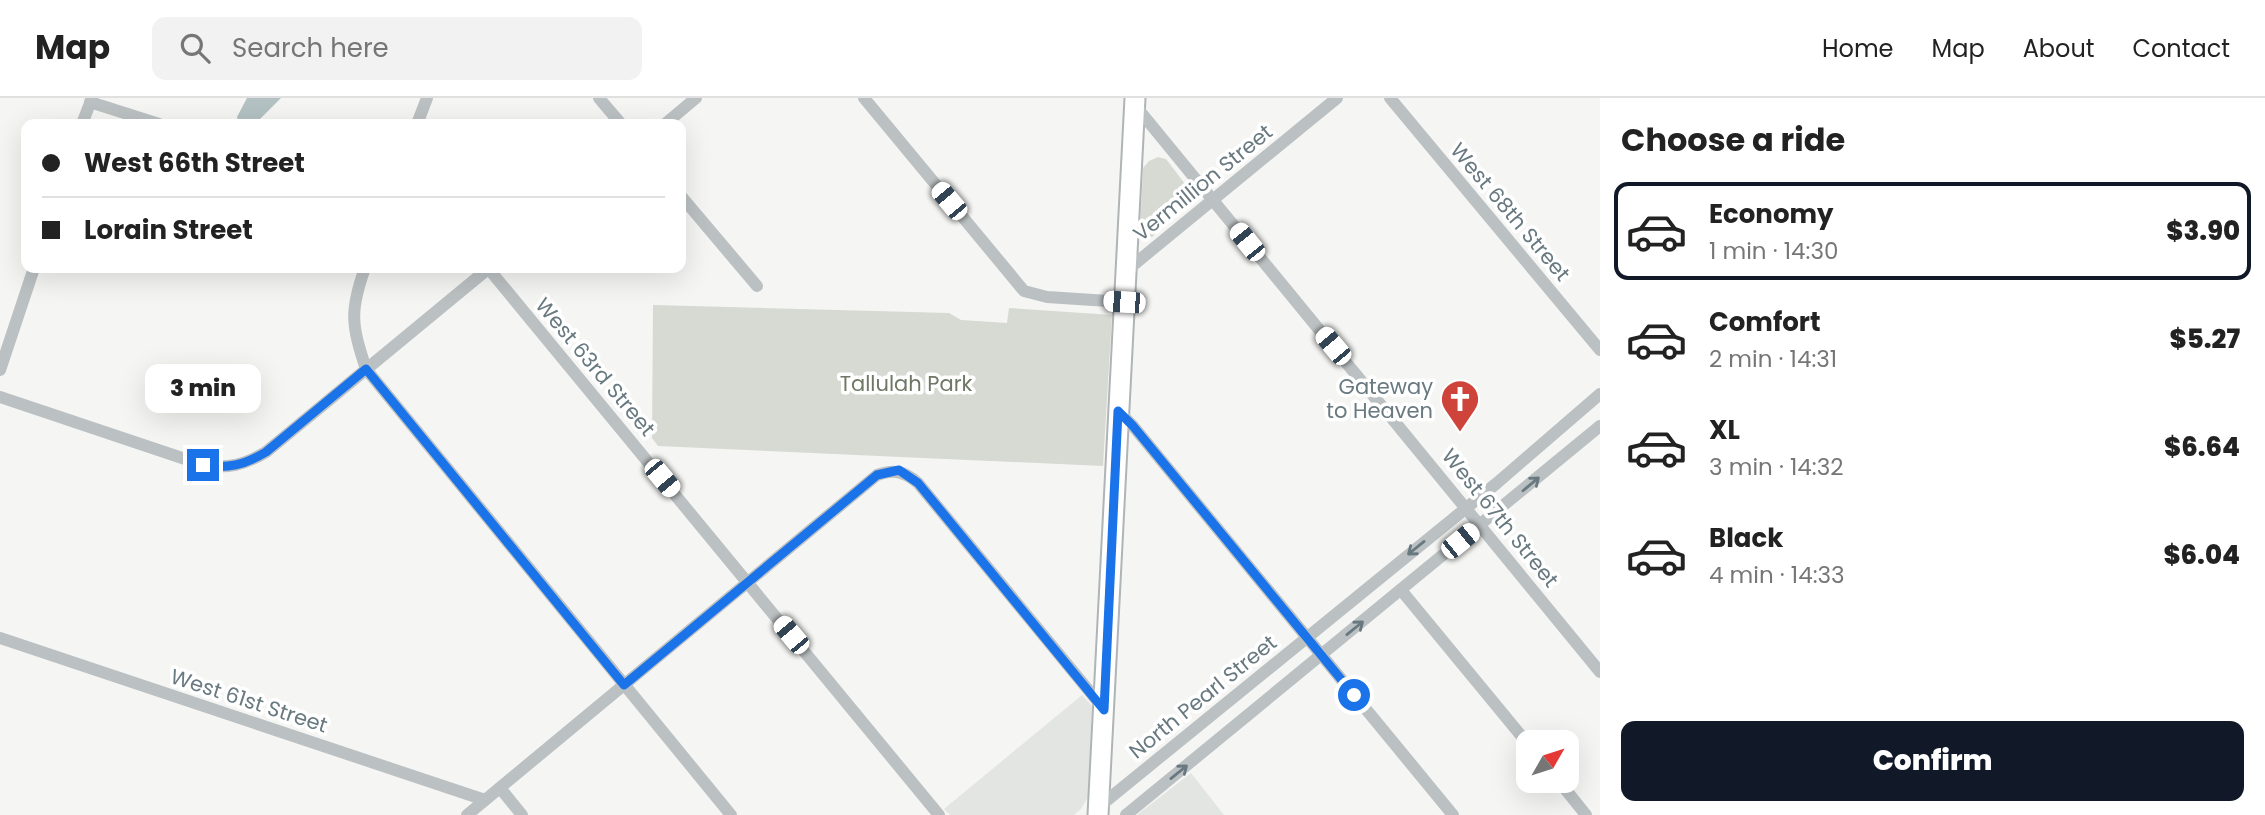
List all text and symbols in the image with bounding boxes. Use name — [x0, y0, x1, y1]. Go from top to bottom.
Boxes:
search box — [152, 17, 642, 80]
text: Map — [35, 24, 110, 71]
icon: search — [176, 29, 214, 67]
text: Search here — [232, 30, 389, 66]
text: Home — [1822, 32, 1894, 65]
text: Map — [1932, 32, 1985, 65]
text: About — [2023, 32, 2094, 65]
text: Contact — [2132, 32, 2230, 65]
street label: Vermillion Street — [1127, 117, 1278, 248]
text: Choose a ride — [1621, 117, 1845, 162]
street label: West 68th Street — [1444, 136, 1577, 287]
text: West 66th Street — [84, 145, 305, 181]
car — [928, 178, 971, 224]
text: Economy — [1709, 196, 1833, 232]
icon: car — [1625, 200, 1688, 263]
text: Lorain Street — [84, 212, 253, 248]
text: $3.90 — [2166, 213, 2240, 249]
car — [1226, 219, 1269, 265]
text: 1 min · 14:30 — [1709, 235, 1838, 267]
car — [1103, 290, 1146, 314]
street label: West 63rd Street — [529, 291, 662, 442]
text: Comfort — [1709, 304, 1821, 340]
icon: car — [1625, 308, 1688, 371]
text: $5.27 — [2170, 321, 2240, 357]
car — [1312, 323, 1355, 369]
text: 2 min · 14:31 — [1709, 343, 1837, 375]
callout: 3 min — [145, 364, 261, 412]
park label: Tallulah Park — [840, 369, 973, 398]
text: 3 min — [170, 372, 236, 404]
place label: Gateway to Heaven — [1326, 372, 1433, 425]
church icon: Gateway to Heaven — [1439, 378, 1481, 433]
text: XL — [1709, 412, 1740, 448]
icon: car — [1625, 416, 1688, 479]
text: $6.64 — [2164, 429, 2240, 465]
street label: West 67th Street — [1435, 442, 1565, 593]
route end — [187, 449, 219, 481]
text: 3 min · 14:32 — [1709, 451, 1843, 483]
car — [641, 455, 684, 501]
one-way arrow — [1521, 476, 1539, 491]
car — [1438, 520, 1483, 562]
text: Black — [1709, 520, 1783, 556]
icon: car — [1625, 524, 1688, 587]
text: $6.04 — [2163, 537, 2240, 573]
one-way arrow — [1408, 540, 1426, 555]
text: 4 min · 14:33 — [1709, 559, 1845, 591]
car — [770, 612, 813, 658]
one-way arrow — [1345, 620, 1363, 636]
street label: North Pearl Street — [1123, 628, 1283, 765]
street label: West 61st Street — [167, 661, 331, 740]
route start — [1338, 679, 1370, 711]
button: Confirm — [1621, 721, 2244, 801]
north arrow — [1516, 730, 1578, 793]
map controls — [1516, 730, 1579, 793]
one-way arrow — [1169, 764, 1187, 780]

